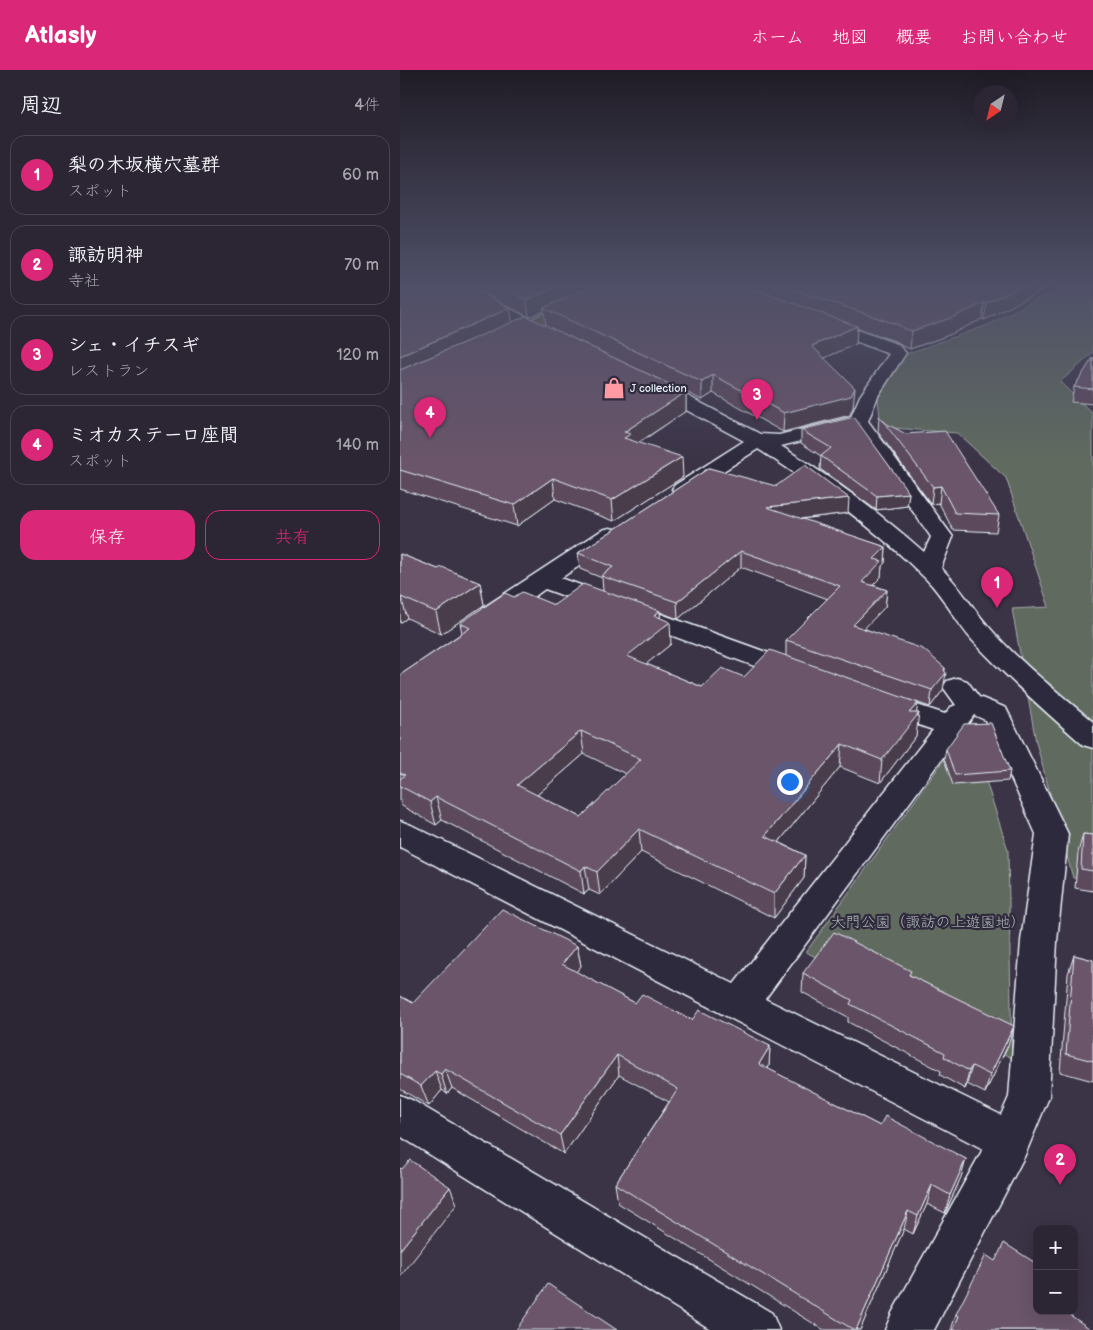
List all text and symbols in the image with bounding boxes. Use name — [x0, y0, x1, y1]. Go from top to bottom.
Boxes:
text: Atlasly — [25, 21, 96, 50]
text: ホーム — [751, 27, 804, 48]
text: 地図 — [832, 27, 868, 48]
text: 概要 — [896, 27, 932, 48]
text: お問い合わせ — [960, 27, 1068, 48]
north arrow — [973, 85, 1018, 130]
text: 周辺 — [20, 93, 62, 118]
text: 4件 — [354, 96, 380, 115]
text: 梨の木坂横穴墓群 — [68, 154, 220, 177]
text: 1 — [34, 166, 40, 185]
text: 60 m — [342, 166, 379, 185]
text: スポット — [68, 182, 132, 201]
text: 諏訪明神 — [68, 244, 144, 267]
text: 2 — [32, 256, 42, 275]
text: 70 m — [344, 256, 379, 275]
text: 寺社 — [68, 272, 100, 291]
text: シェ・イチスギ — [68, 334, 199, 357]
text: 3 — [32, 346, 42, 365]
text: 120 m — [336, 346, 379, 365]
text: レストラン — [68, 362, 149, 381]
shop icon: J collection — [601, 375, 627, 401]
pin: 3 — [741, 379, 773, 420]
place label: J collection — [630, 382, 687, 395]
pin: 4 — [414, 397, 446, 438]
text: ミオカステーロ座間 — [68, 424, 239, 447]
text: 4 — [32, 436, 42, 455]
text: 140 m — [336, 436, 379, 455]
text: スポット — [68, 452, 132, 471]
button: 保存 — [20, 510, 195, 560]
button: 共有 — [205, 510, 380, 560]
pin: 1 — [981, 567, 1013, 608]
your location — [777, 769, 803, 795]
park label: 大門公園（諏訪の上遊園地） — [830, 913, 1026, 932]
pin: 2 — [1044, 1144, 1076, 1185]
map controls — [1033, 1225, 1078, 1315]
button: + — [1033, 1225, 1078, 1270]
button: − — [1033, 1270, 1078, 1315]

